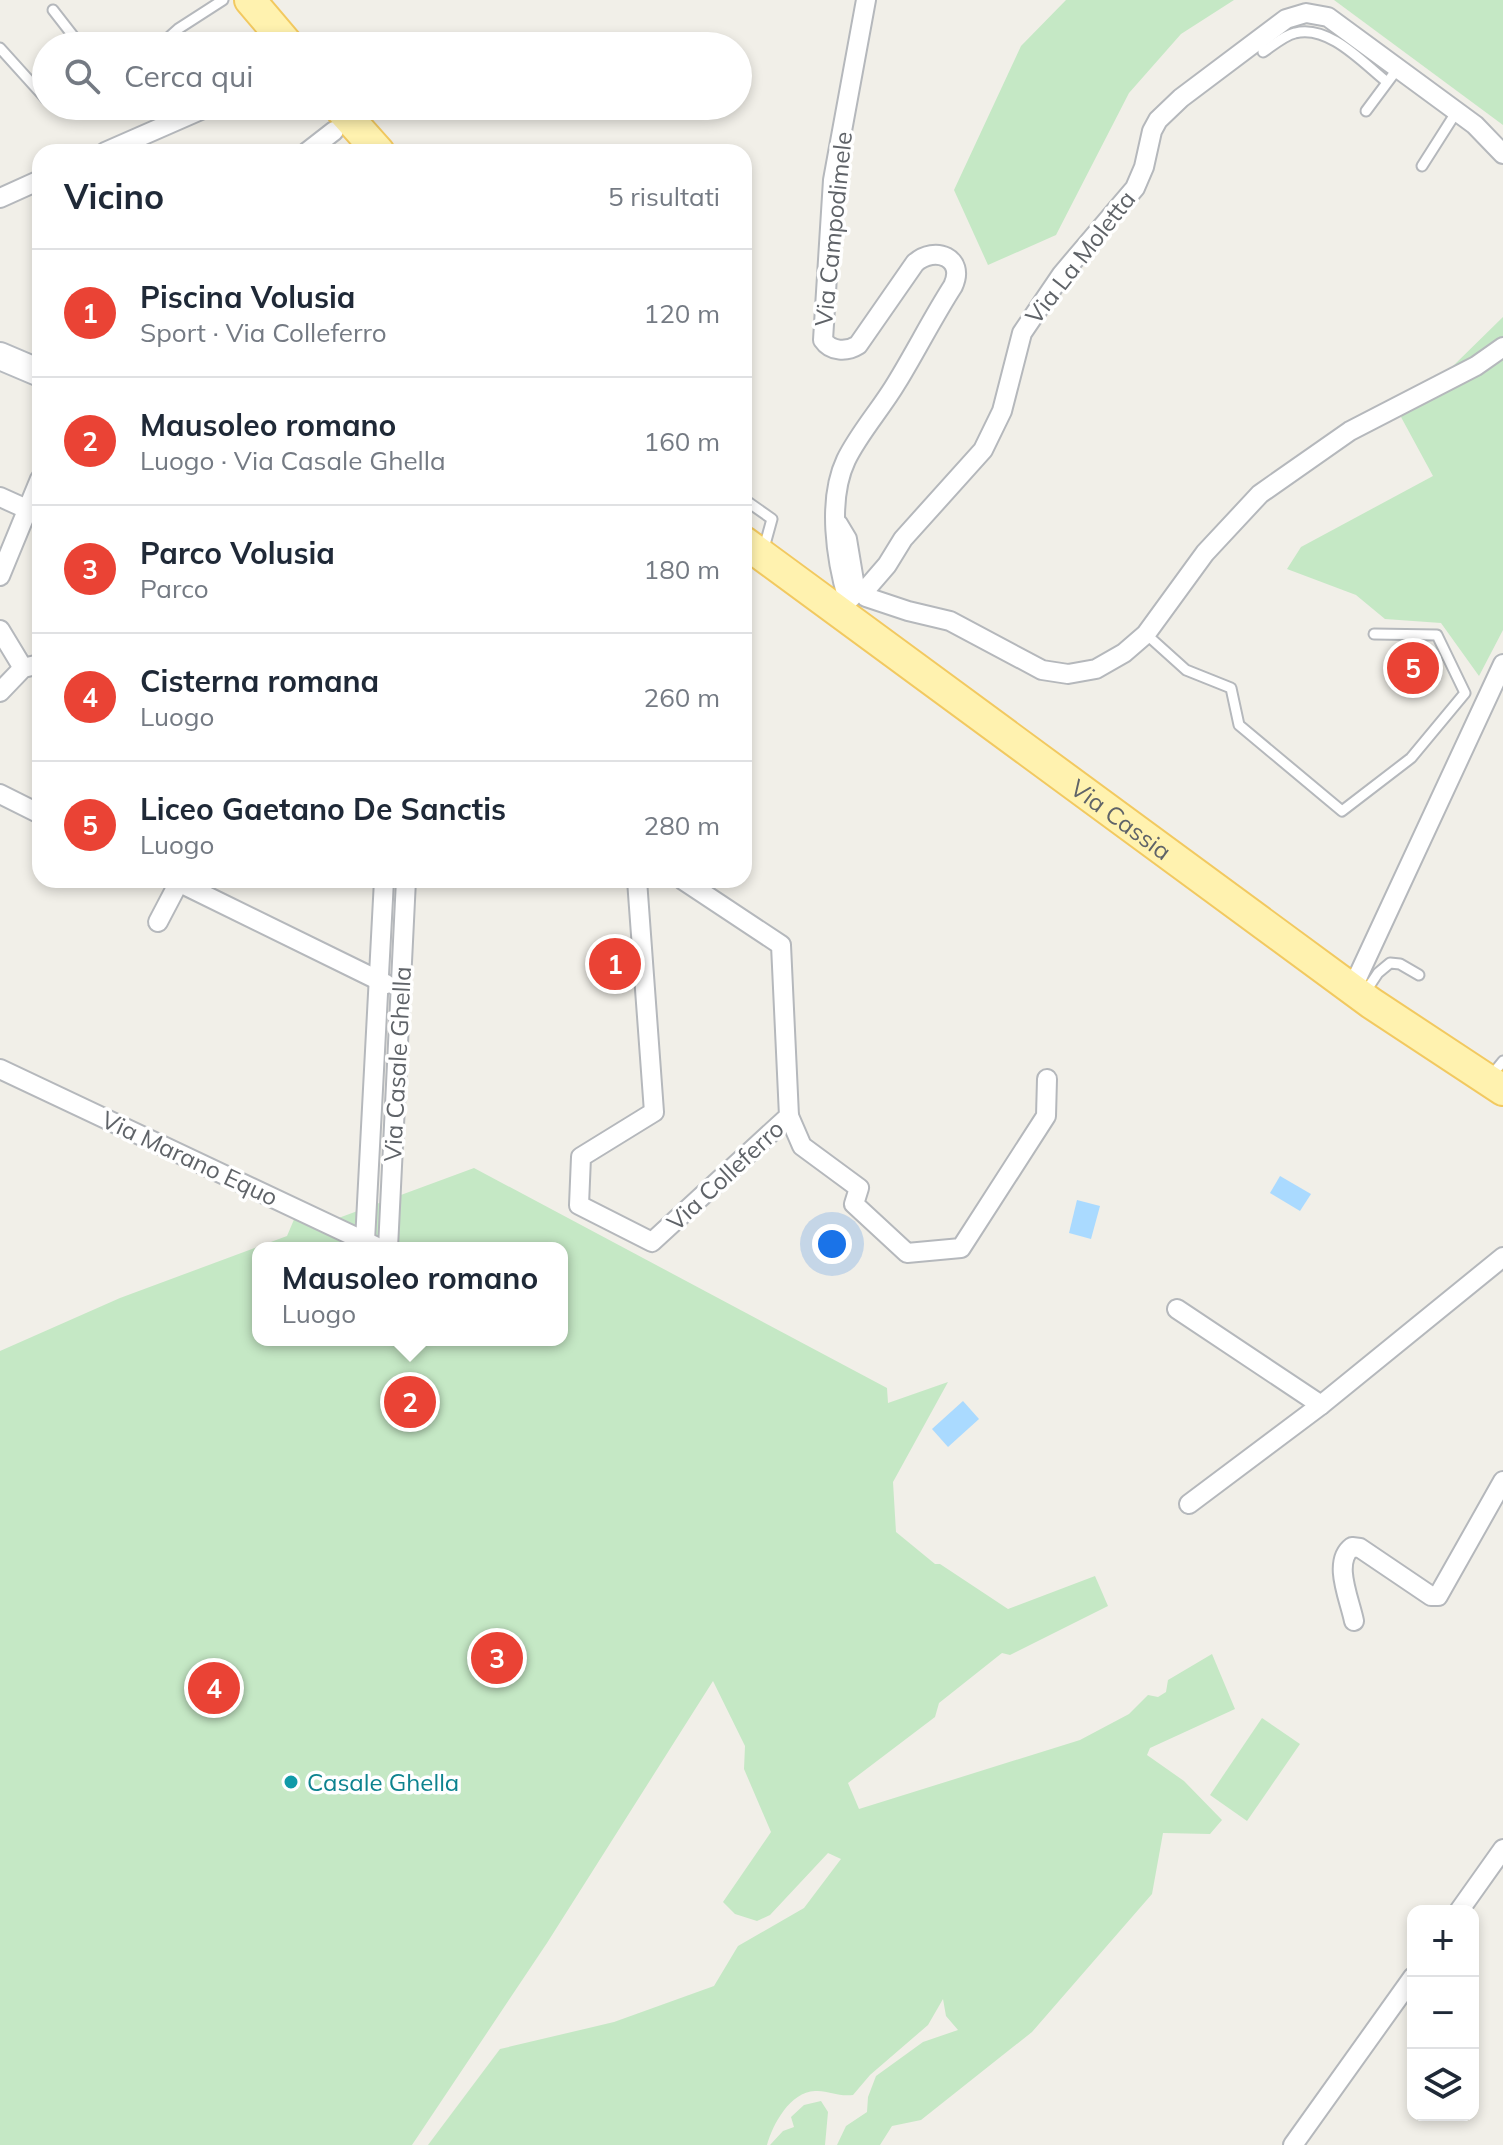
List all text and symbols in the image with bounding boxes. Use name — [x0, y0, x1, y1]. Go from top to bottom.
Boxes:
search box — [32, 32, 752, 120]
icon: search — [60, 54, 104, 98]
text: Cerca qui — [124, 57, 254, 95]
street label: Via Campodimele — [808, 130, 858, 328]
text: Vicino — [64, 175, 164, 218]
text: 5 risultati — [608, 180, 720, 213]
street label: Via La Moletta — [1019, 184, 1141, 330]
text: Piscina Volusia — [140, 278, 355, 316]
text: 1 — [82, 297, 98, 330]
text: 120 m — [644, 297, 720, 330]
text: Sport · Via Colleferro — [140, 316, 387, 349]
text: Mausoleo romano — [140, 406, 396, 444]
text: 2 — [82, 425, 98, 458]
text: 160 m — [644, 425, 720, 458]
text: Luogo · Via Casale Ghella — [140, 444, 446, 477]
text: Parco Volusia — [140, 534, 335, 572]
text: 3 — [82, 553, 98, 586]
text: 180 m — [644, 553, 720, 586]
text: Parco — [140, 572, 209, 605]
pin: 5 — [1387, 638, 1439, 698]
text: Cisterna romana — [140, 662, 379, 700]
text: 4 — [82, 681, 98, 714]
text: 260 m — [644, 681, 720, 714]
text: Luogo — [140, 700, 214, 733]
street label: Via Cassia — [1065, 772, 1177, 866]
text: Liceo Gaetano De Sanctis — [140, 790, 506, 828]
text: 5 — [82, 809, 98, 842]
text: 280 m — [644, 809, 720, 842]
text: Luogo — [140, 828, 214, 861]
pin: 1 — [589, 934, 641, 994]
street label: Via Casale Ghella — [377, 966, 417, 1162]
street label: Via Marano Equo — [97, 1104, 283, 1212]
street label: Via Colleferro — [660, 1113, 790, 1237]
your location — [812, 1224, 852, 1264]
popup — [252, 1242, 568, 1346]
text: Mausoleo romano — [282, 1259, 538, 1297]
text: Luogo — [282, 1297, 356, 1330]
pin: 2 — [384, 1372, 436, 1432]
pin: 3 — [471, 1628, 523, 1688]
pin: 4 — [188, 1658, 240, 1718]
place label: Casale Ghella — [307, 1767, 459, 1797]
marker: Casale Ghella — [282, 1773, 300, 1791]
map controls — [1407, 1905, 1479, 2121]
button: + — [1407, 1905, 1479, 1977]
button: − — [1407, 1977, 1479, 2049]
button: layers — [1407, 2049, 1479, 2121]

